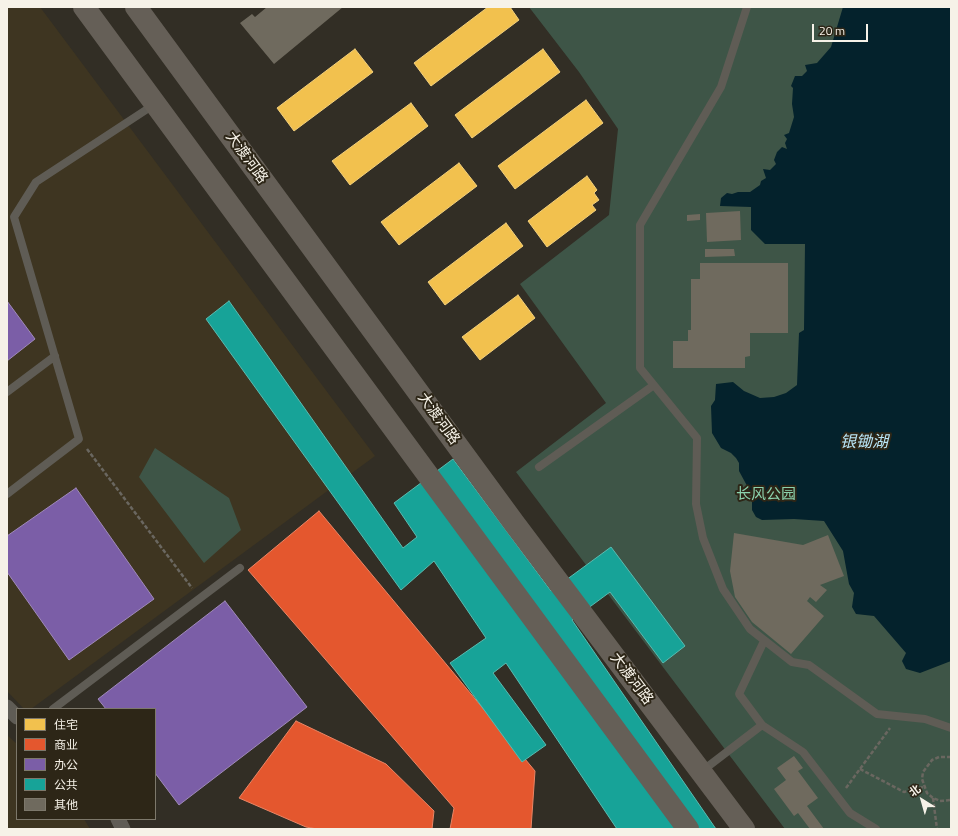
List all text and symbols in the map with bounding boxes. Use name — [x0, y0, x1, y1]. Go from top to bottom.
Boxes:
scale bar — [814, 16, 870, 42]
text: 20 m — [819, 21, 845, 40]
street label: 大渡河路 — [221, 128, 271, 188]
street label: 大渡河路 — [413, 389, 463, 449]
water label: 银锄湖 — [840, 433, 888, 453]
park label: 长风公园 — [736, 486, 796, 504]
street label: 大渡河路 — [606, 650, 656, 708]
legend — [16, 708, 156, 820]
text: 住宅 — [54, 715, 78, 734]
text: 商业 — [54, 735, 78, 754]
text: 办公 — [54, 755, 78, 774]
text: 公共 — [54, 775, 78, 794]
north arrow — [902, 780, 942, 820]
text: 北 — [906, 781, 924, 800]
text: 其他 — [54, 795, 78, 814]

